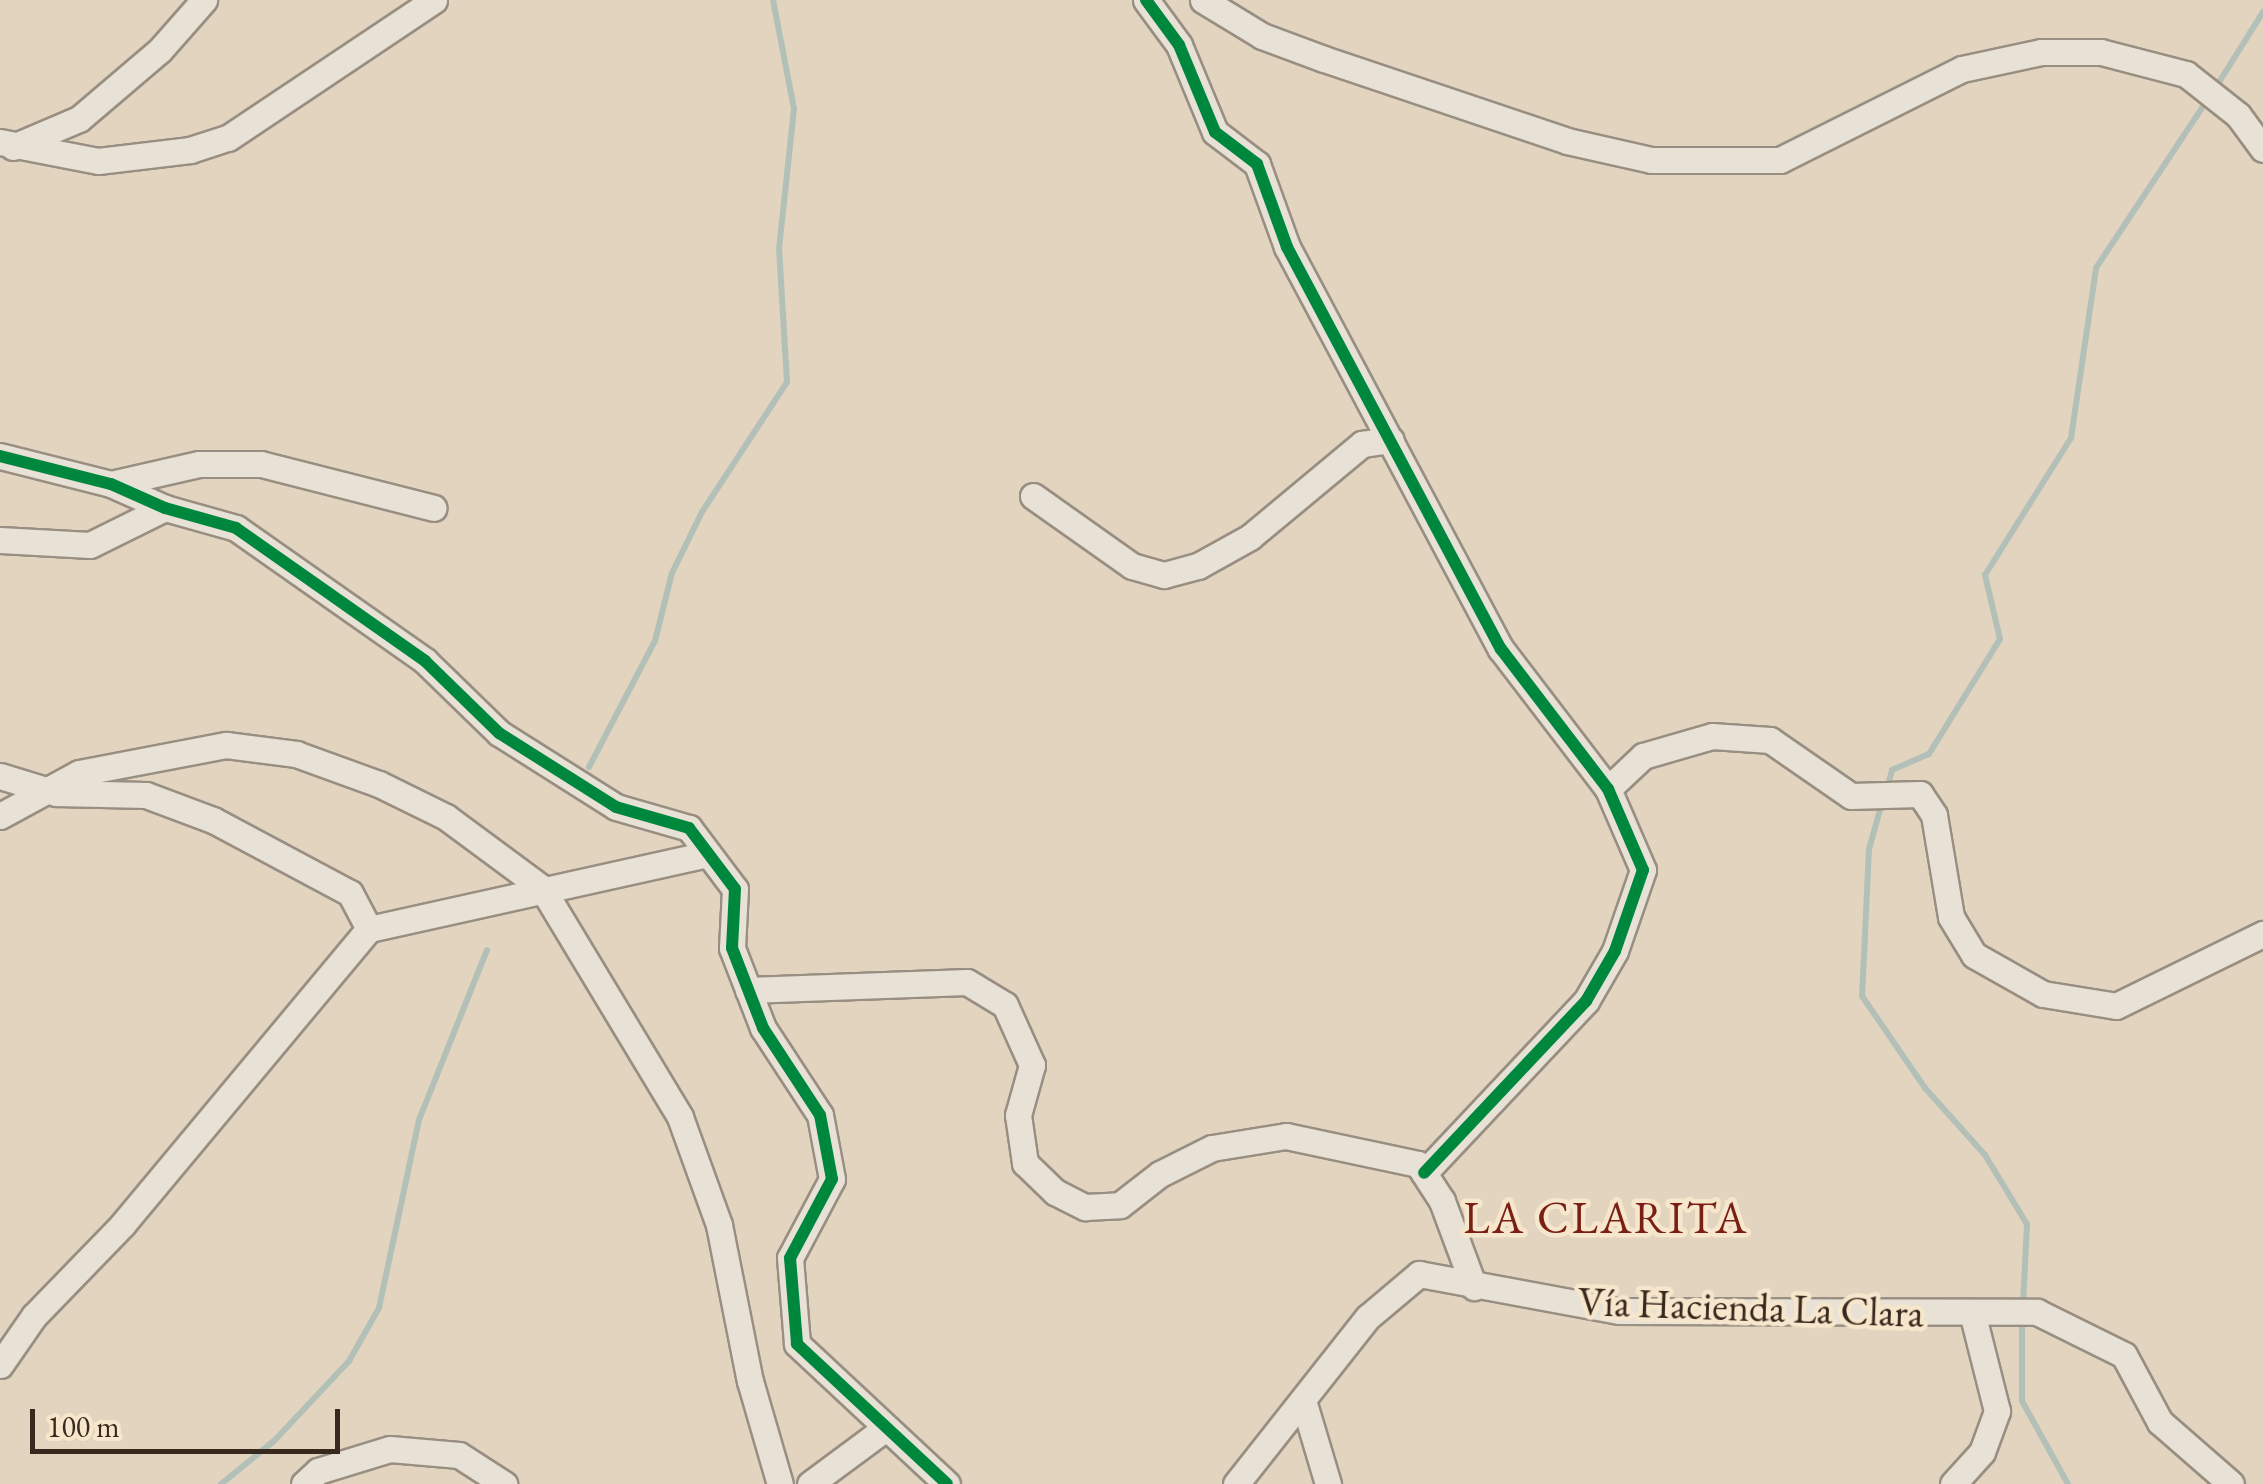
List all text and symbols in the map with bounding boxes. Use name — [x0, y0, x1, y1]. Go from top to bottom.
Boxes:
district label: LA CLARITA — [1463, 1191, 1749, 1245]
street label: Vía Hacienda La Clara — [1577, 1277, 1925, 1337]
scale bar — [35, 1389, 345, 1451]
text: 100 m — [47, 1407, 120, 1446]

